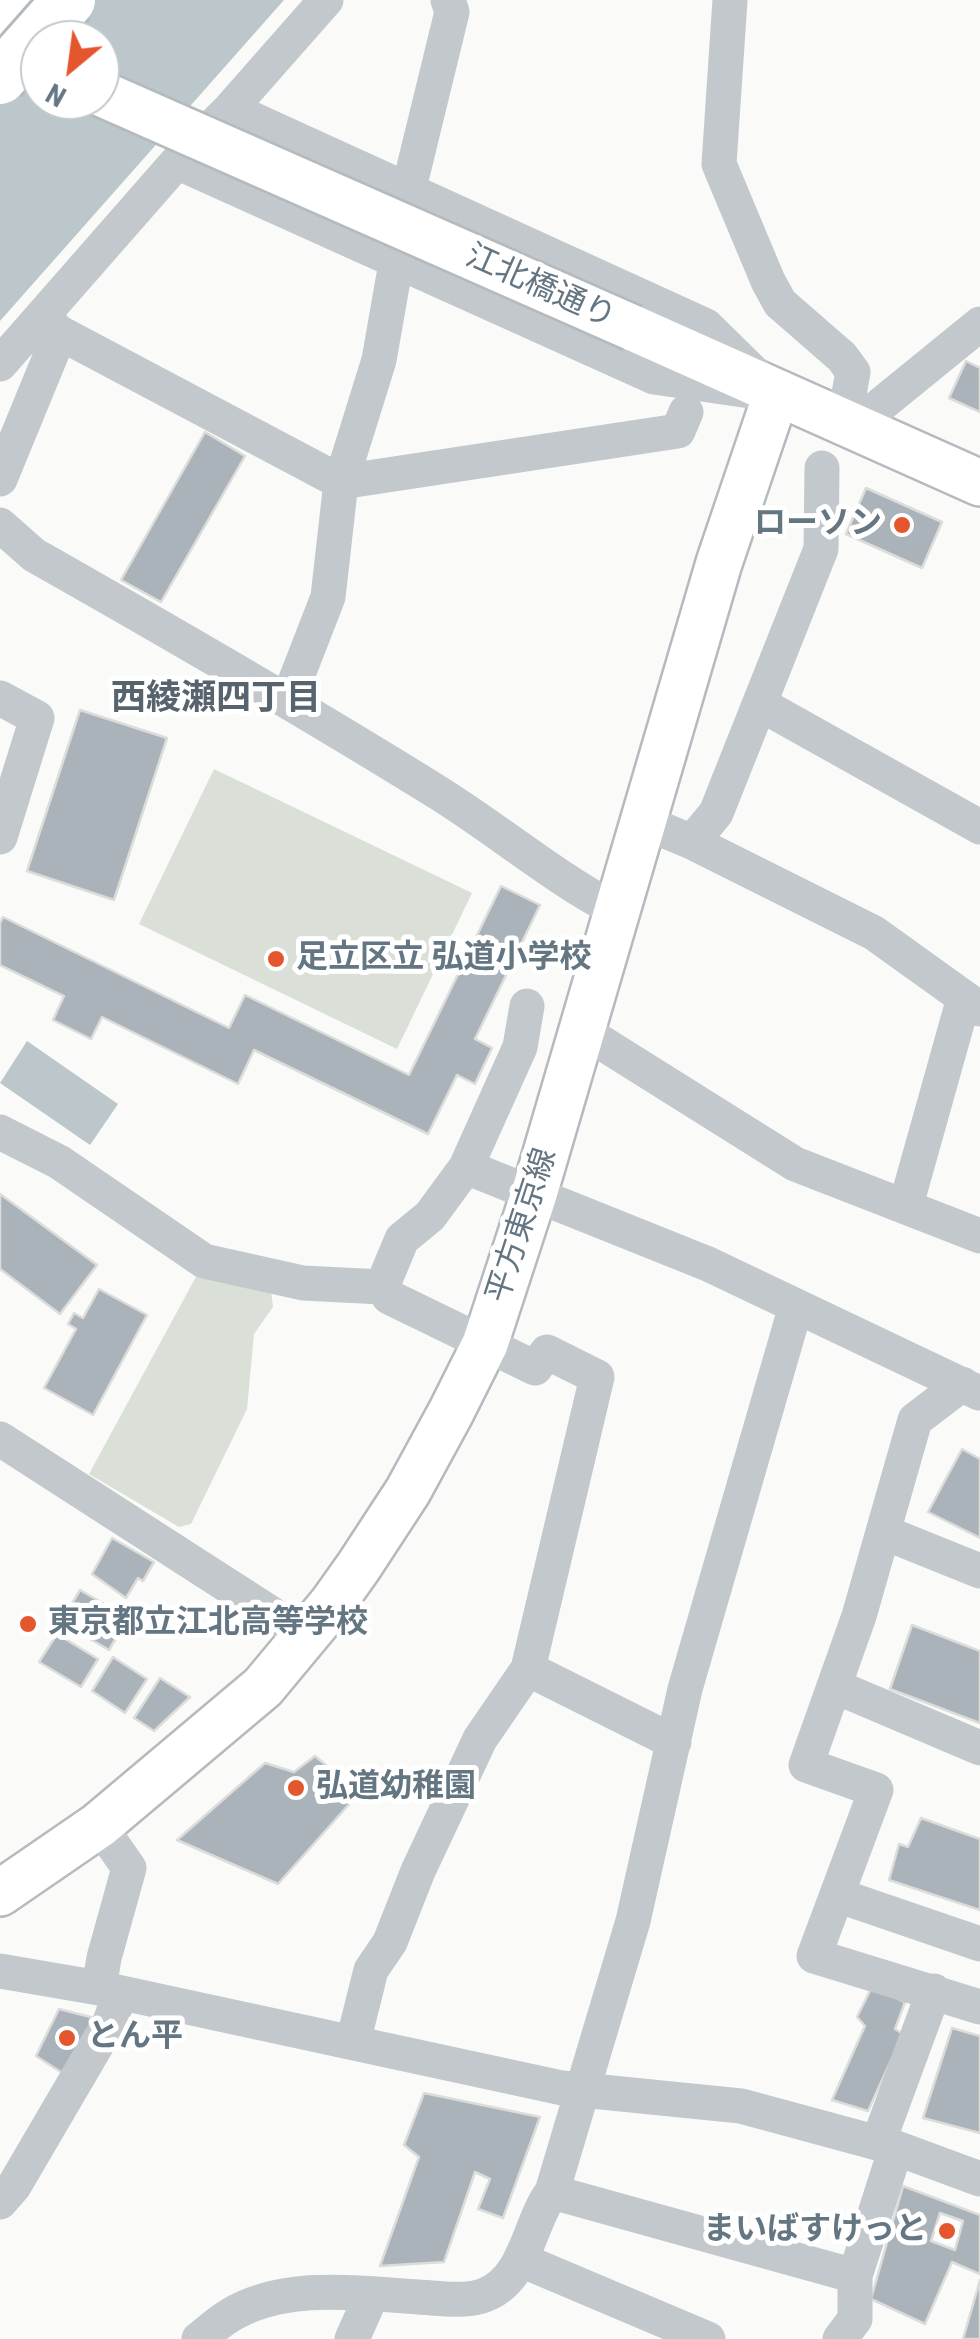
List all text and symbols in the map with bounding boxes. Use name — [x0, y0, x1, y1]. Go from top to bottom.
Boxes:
north arrow — [20, 20, 120, 120]
text: N — [41, 76, 72, 114]
street label: 江北橋通り — [459, 238, 621, 338]
place label: ローソン — [754, 506, 882, 544]
marker: ローソン — [891, 514, 913, 536]
district label: 西綾瀬四丁目 — [111, 679, 321, 721]
place label: 足立区立 弘道小学校 — [296, 940, 591, 978]
marker: 足立区立 弘道小学校 — [265, 948, 287, 970]
street label: 平方東京線 — [480, 1144, 566, 1308]
place label: 東京都立江北高等学校 — [48, 1605, 368, 1643]
marker: 東京都立江北高等学校 — [17, 1613, 39, 1635]
place label: 弘道幼稚園 — [316, 1769, 476, 1807]
marker: 弘道幼稚園 — [285, 1777, 307, 1799]
place label: とん平 — [87, 2019, 183, 2057]
marker: とん平 — [56, 2027, 78, 2049]
place label: まいばすけっと — [703, 2212, 927, 2250]
marker: まいばすけっと — [936, 2220, 958, 2242]

